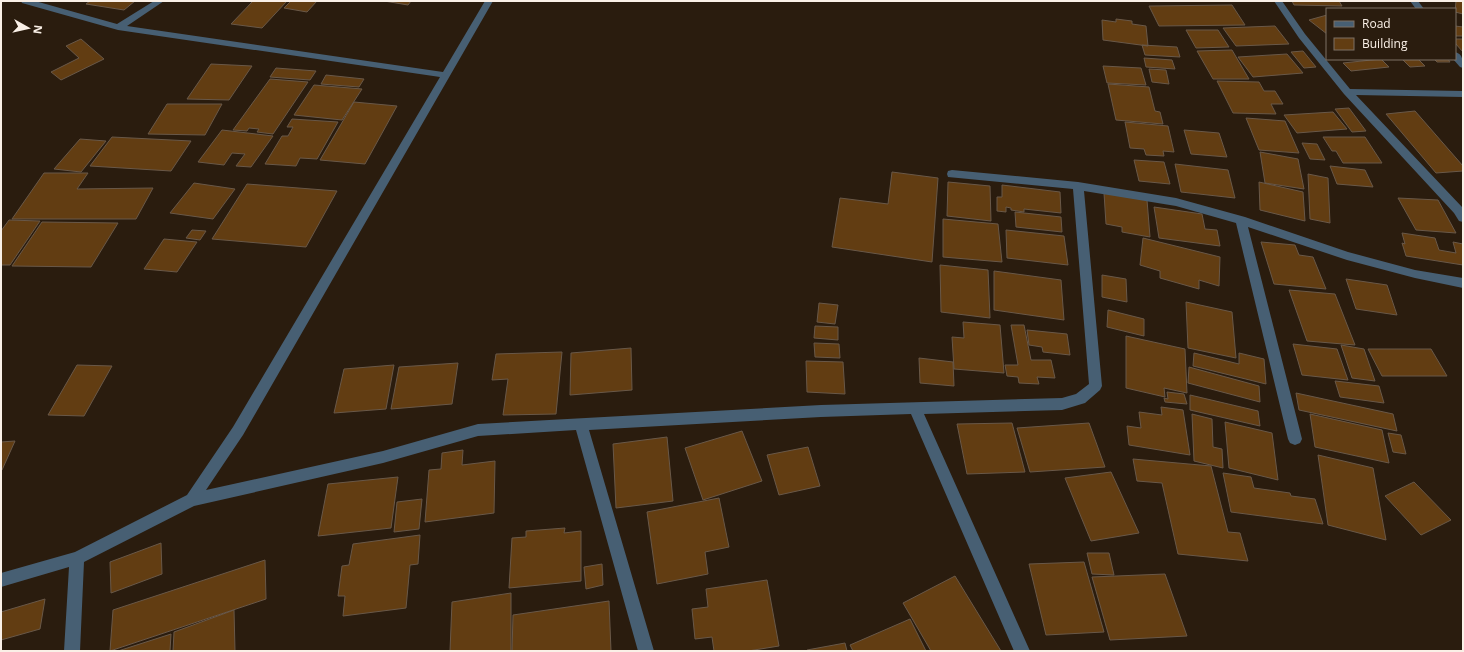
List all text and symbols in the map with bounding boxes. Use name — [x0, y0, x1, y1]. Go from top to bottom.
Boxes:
north arrow — [8, 8, 48, 48]
legend — [1326, 8, 1456, 60]
text: Road — [1362, 15, 1391, 32]
text: N — [30, 24, 46, 35]
text: Building — [1362, 35, 1408, 52]

